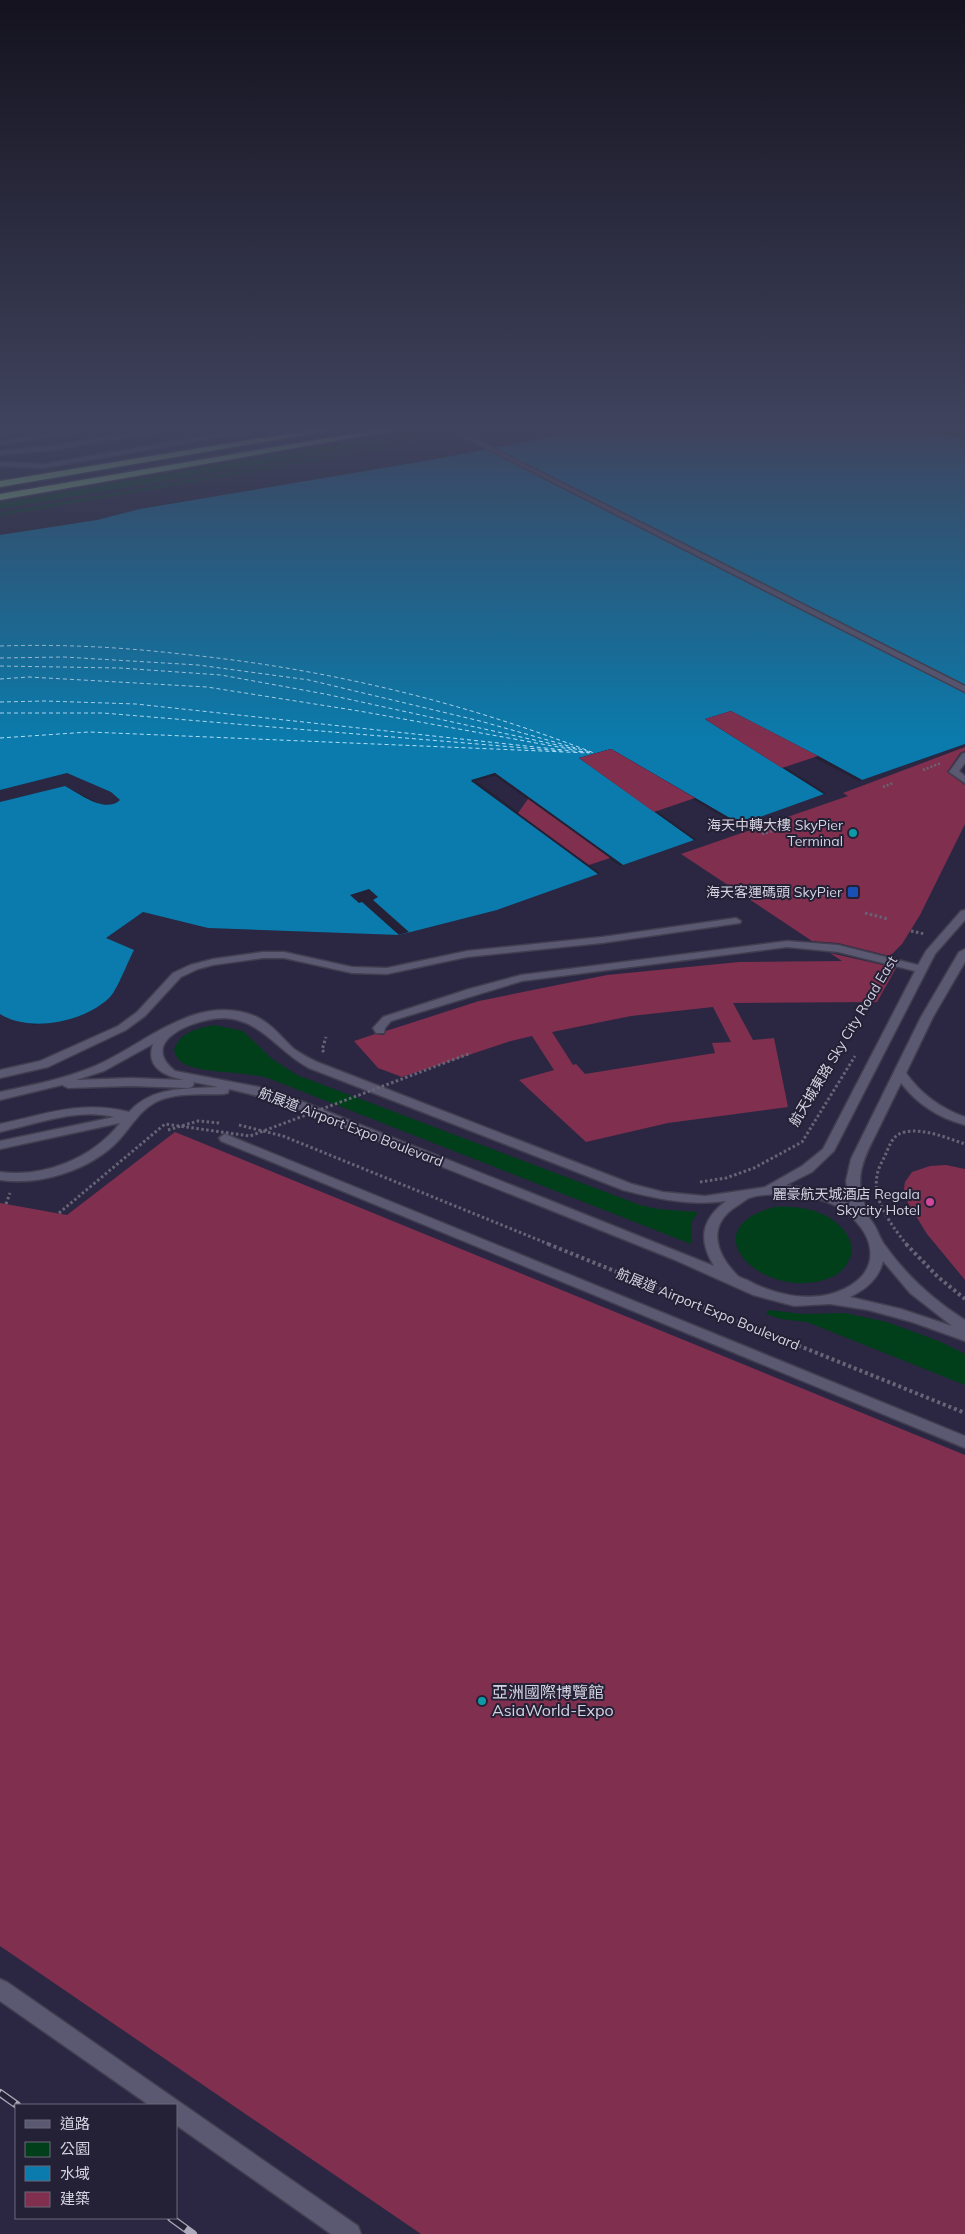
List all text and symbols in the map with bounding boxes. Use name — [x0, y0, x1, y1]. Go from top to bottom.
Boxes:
place label: 海天中轉大樓 SkyPier Terminal — [707, 816, 844, 850]
marker: 海天中轉大樓 SkyPier Terminal — [847, 827, 859, 839]
place label: 海天客運碼頭 SkyPier — [706, 883, 843, 901]
marker: 海天客運碼頭 SkyPier — [846, 885, 860, 899]
street label: 航天城東路 Sky City Road East — [785, 952, 901, 1130]
street label: 航展道 Airport Expo Boulevard — [256, 1083, 446, 1171]
place label: 麗豪航天城酒店 Regala Skycity Hotel — [773, 1185, 920, 1219]
marker: 麗豪航天城酒店 Regala Skycity Hotel — [924, 1196, 936, 1208]
street label: 航展道 Airport Expo Boulevard — [614, 1264, 802, 1354]
place label: 亞洲國際博覽館 AsiaWorld-Expo — [492, 1682, 614, 1720]
marker: 亞洲國際博覽館 AsiaWorld-Expo — [476, 1695, 488, 1707]
legend — [15, 2104, 178, 2219]
text: 道路 — [60, 2114, 90, 2133]
text: 公園 — [60, 2139, 90, 2158]
text: 水域 — [60, 2164, 90, 2183]
text: 建築 — [60, 2189, 90, 2208]

